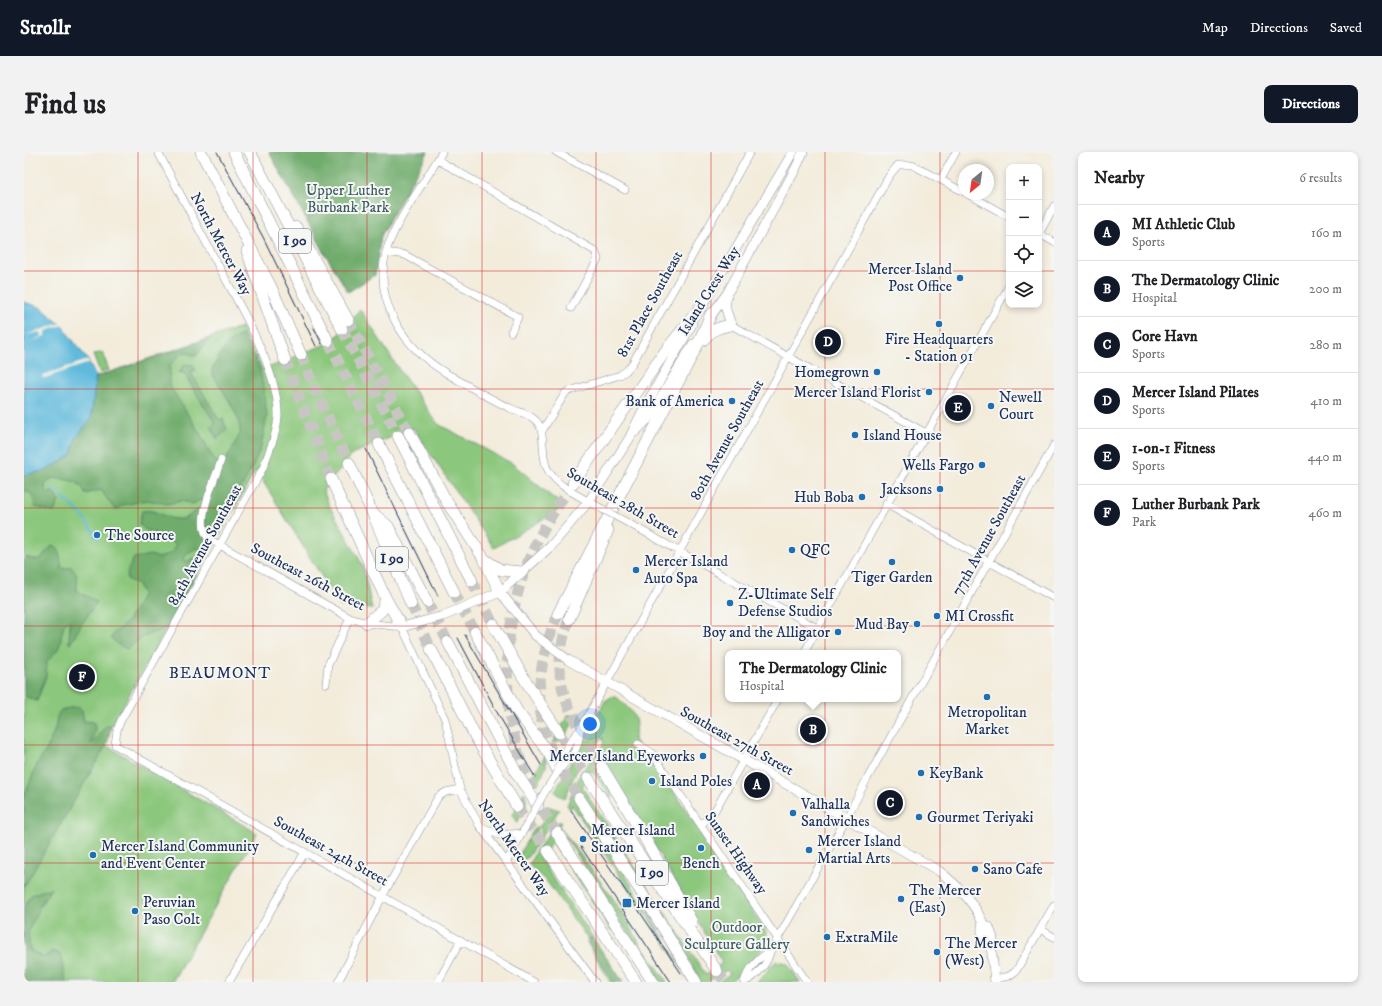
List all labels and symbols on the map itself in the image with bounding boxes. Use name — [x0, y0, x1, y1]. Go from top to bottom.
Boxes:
north arrow — [958, 164, 994, 200]
park label: Upper Luther Burbank Park — [306, 181, 390, 217]
street label: North Mercer Way — [186, 189, 256, 299]
road number: I 90 — [279, 229, 311, 253]
street label: Island Crest Way — [674, 242, 744, 339]
street label: 81st Place Southeast — [613, 247, 687, 361]
place label: Mercer Island Post Office — [868, 260, 953, 296]
marker: Mercer Island Post Office — [955, 273, 965, 283]
marker: Fire Headquarters - Station 91 — [934, 319, 944, 329]
pin: D — [815, 327, 841, 357]
place label: Fire Headquarters - Station 91 — [885, 330, 993, 366]
place label: Homegrown — [794, 363, 869, 382]
marker: Homegrown — [872, 367, 882, 377]
street label: 80th Avenue Southeast — [686, 376, 768, 504]
place label: Mercer Island Florist — [794, 383, 921, 402]
marker: Mercer Island Florist — [924, 387, 934, 397]
place label: Newell Court — [999, 388, 1043, 424]
place label: Bank of America — [625, 392, 725, 411]
pin: E — [945, 393, 971, 423]
marker: Bank of America — [727, 396, 737, 406]
marker: Newell Court — [986, 401, 996, 411]
place label: Island House — [863, 426, 942, 445]
marker: Island House — [850, 430, 860, 440]
place label: Wells Fargo — [901, 456, 974, 475]
marker: Wells Fargo — [977, 460, 987, 470]
street label: Southeast 28th Street — [563, 463, 683, 543]
street label: 77th Avenue Southeast — [948, 471, 1030, 599]
place label: Jacksons — [879, 480, 932, 499]
street label: 84th Avenue Southeast — [164, 481, 246, 609]
marker: Jacksons — [935, 484, 945, 494]
place label: Hub Boba — [794, 488, 855, 507]
marker: Hub Boba — [857, 492, 867, 502]
place label: The Source — [105, 526, 174, 545]
marker: The Source — [92, 530, 102, 540]
street label: Southeast 26th Street — [247, 539, 369, 615]
place label: QFC — [800, 541, 830, 560]
marker: QFC — [787, 545, 797, 555]
road number: I 90 — [376, 547, 408, 571]
place label: Mercer Island Auto Spa — [644, 552, 729, 588]
marker: Tiger Garden — [887, 557, 897, 567]
marker: Mercer Island Auto Spa — [631, 565, 641, 575]
place label: Tiger Garden — [851, 568, 933, 587]
place label: Z-Ultimate Self Defense Studios — [738, 585, 836, 621]
marker: Z-Ultimate Self Defense Studios — [725, 598, 735, 608]
place label: MI Crossfit — [945, 607, 1014, 626]
marker: MI Crossfit — [932, 611, 942, 621]
place label: Mud Bay — [855, 615, 910, 634]
marker: Mud Bay — [912, 619, 922, 629]
place label: Boy and the Alligator — [702, 623, 830, 642]
marker: Boy and the Alligator — [833, 627, 843, 637]
pin: F — [69, 662, 95, 692]
district label: BEAUMONT — [169, 663, 271, 683]
marker: Metropolitan Market — [982, 692, 992, 702]
street label: Southeast 27th Street — [677, 702, 797, 780]
place label: Metropolitan Market — [947, 703, 1027, 739]
your location — [580, 714, 600, 734]
pin: B — [800, 715, 826, 745]
place label: Mercer Island Eyeworks — [549, 747, 695, 766]
marker: Mercer Island Eyeworks — [698, 751, 708, 761]
place label: KeyBank — [929, 764, 984, 783]
marker: KeyBank — [916, 768, 926, 778]
pin: A — [744, 770, 770, 800]
place label: Island Poles — [660, 772, 732, 791]
marker: Island Poles — [647, 776, 657, 786]
pin: C — [877, 788, 903, 818]
place label: Valhalla Sandwiches — [800, 795, 869, 831]
street label: North Mercer Way — [474, 796, 555, 901]
street label: Sunset Highway — [700, 808, 772, 899]
marker: Valhalla Sandwiches — [788, 808, 798, 818]
place label: Gourmet Teriyaki — [927, 808, 1033, 827]
street label: Southeast 24th Street — [270, 812, 392, 890]
marker: Gourmet Teriyaki — [914, 812, 924, 822]
place label: Mercer Island Station — [591, 821, 676, 857]
place label: Mercer Island Martial Arts — [817, 832, 902, 868]
marker: Mercer Island Station — [578, 834, 588, 844]
place label: Mercer Island Community and Event Center — [101, 837, 260, 873]
marker: Bench — [696, 843, 706, 853]
marker: Mercer Island Martial Arts — [804, 845, 814, 855]
marker: Mercer Island Community and Event Center — [88, 850, 98, 860]
place label: Bench — [682, 854, 720, 873]
place label: Sano Cafe — [983, 860, 1043, 879]
road number: I 90 — [636, 861, 668, 885]
marker: Sano Cafe — [970, 864, 980, 874]
place label: The Mercer (East) — [909, 881, 982, 917]
place label: Peruvian Paso Colt — [143, 893, 200, 929]
place label: Mercer Island — [636, 894, 721, 913]
marker: The Mercer (East) — [896, 894, 906, 904]
marker: Mercer Island — [621, 897, 633, 909]
marker: Peruvian Paso Colt — [130, 906, 140, 916]
park label: Outdoor Sculpture Gallery — [684, 918, 791, 954]
place label: ExtraMile — [835, 928, 898, 947]
marker: ExtraMile — [822, 932, 832, 942]
place label: The Mercer (West) — [945, 934, 1018, 970]
marker: The Mercer (West) — [932, 947, 942, 957]

